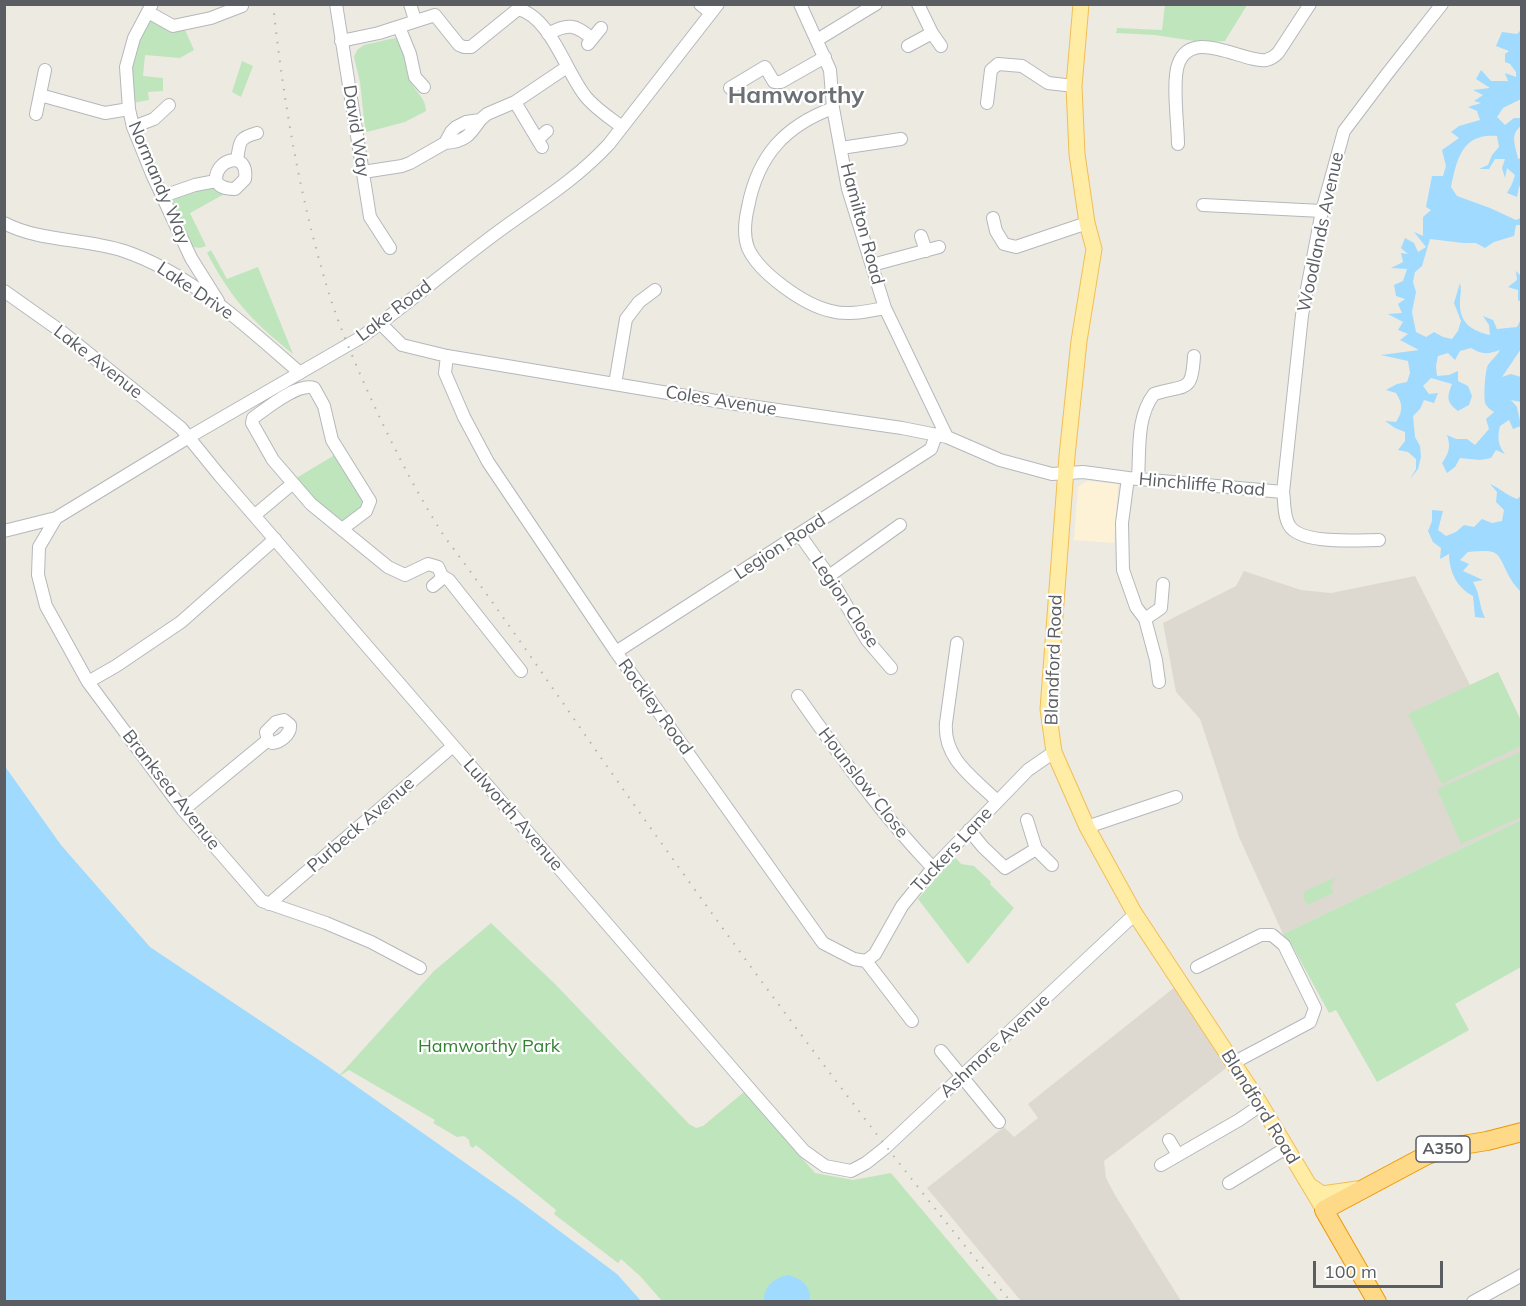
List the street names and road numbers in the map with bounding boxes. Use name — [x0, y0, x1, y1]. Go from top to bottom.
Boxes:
street label: David Way — [338, 84, 374, 178]
street label: Normandy Way — [123, 118, 195, 248]
street label: Woodlands Avenue — [1293, 150, 1349, 314]
street label: Hamilton Road — [835, 161, 889, 287]
street label: Lake Drive — [153, 258, 237, 324]
street label: Lake Road — [352, 276, 436, 346]
street label: Lake Avenue — [49, 321, 147, 403]
street label: Coles Avenue — [664, 382, 778, 420]
street label: Hinchliffe Road — [1138, 469, 1266, 501]
street label: Legion Road — [730, 510, 830, 584]
street label: Legion Close — [806, 552, 884, 652]
street label: Blandford Road — [1041, 594, 1067, 726]
street label: Rockley Road — [613, 655, 697, 759]
street label: Hounslow Close — [813, 723, 913, 843]
street label: Branksea Avenue — [118, 726, 224, 854]
street label: Lulworth Avenue — [458, 755, 568, 875]
street label: Purbeck Avenue — [303, 773, 419, 877]
street label: Tuckers Lane — [907, 803, 997, 897]
street label: Ashmore Avenue — [936, 990, 1054, 1102]
street label: Blandford Road — [1216, 1046, 1304, 1168]
road number: A350 — [1416, 1136, 1470, 1162]

